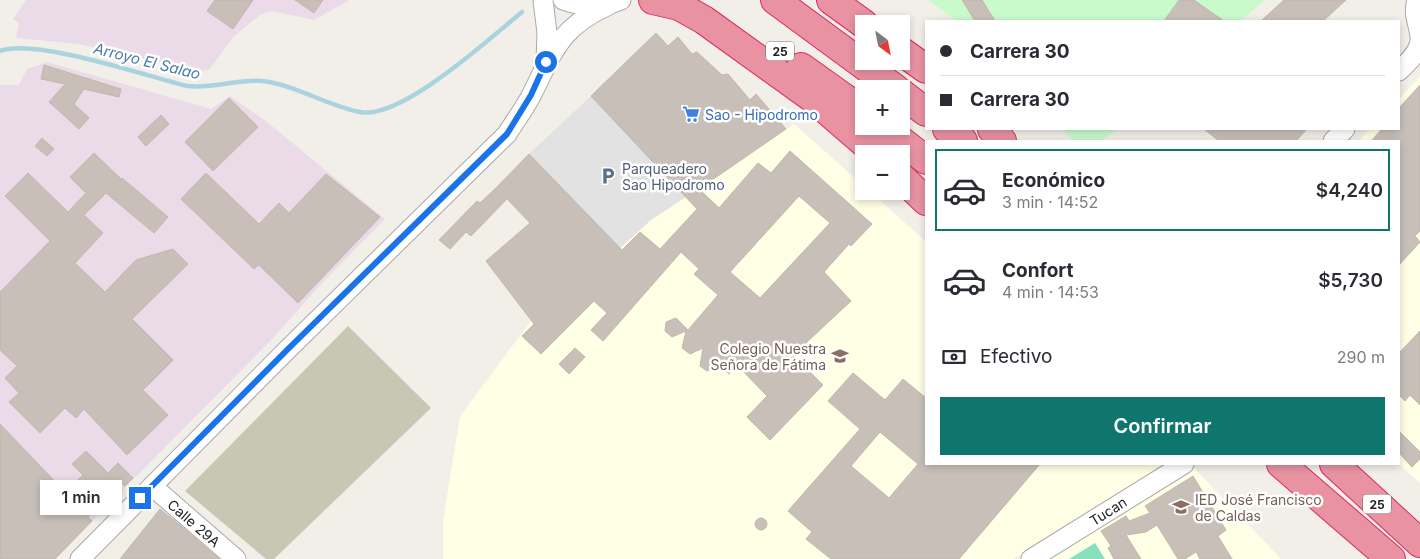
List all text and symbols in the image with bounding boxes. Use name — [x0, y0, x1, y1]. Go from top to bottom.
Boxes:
north arrow — [855, 15, 910, 70]
map controls — [855, 15, 910, 200]
water label: Arroyo El Salao — [91, 38, 202, 83]
text: Carrera 30 — [970, 40, 1070, 63]
road number: 25 — [766, 41, 794, 60]
route start — [535, 51, 557, 73]
button: + — [855, 80, 910, 135]
text: Carrera 30 — [970, 88, 1070, 111]
supermarket icon: Sao - Hipodromo — [681, 104, 701, 124]
place label: Sao - Hipodromo — [705, 106, 818, 123]
button: − — [855, 145, 910, 200]
place label: Parqueadero Sao Hipodromo — [622, 160, 725, 193]
parking icon: Parqueadero Sao Hipodromo — [598, 166, 618, 186]
icon: car — [942, 168, 987, 213]
text: Económico — [1002, 169, 1105, 192]
text: $4,240 — [1316, 179, 1383, 202]
text: 3 min · 14:52 — [1002, 192, 1098, 212]
icon: car — [942, 258, 987, 303]
text: Confort — [1002, 259, 1073, 282]
text: $5,730 — [1318, 269, 1383, 292]
text: 4 min · 14:53 — [1002, 282, 1099, 302]
place label: Colegio Nuestra Señora de Fátima — [711, 340, 826, 373]
icon: cash — [940, 343, 968, 371]
text: Efectivo — [980, 345, 1052, 368]
school or university icon: Colegio Nuestra Señora de Fátima — [830, 346, 850, 366]
text: 290 m — [1337, 347, 1385, 367]
button: Confirmar — [940, 397, 1385, 455]
callout: 1 min — [40, 480, 122, 516]
text: 1 min — [61, 487, 101, 507]
route end — [129, 487, 151, 509]
place label: IED José Francisco de Caldas — [1195, 491, 1322, 524]
street label: Tucan — [1086, 493, 1130, 529]
road number: 25 — [1363, 494, 1391, 514]
street label: Calle 29A — [164, 496, 224, 551]
school or university icon: IED José Francisco de Caldas — [1171, 497, 1191, 517]

